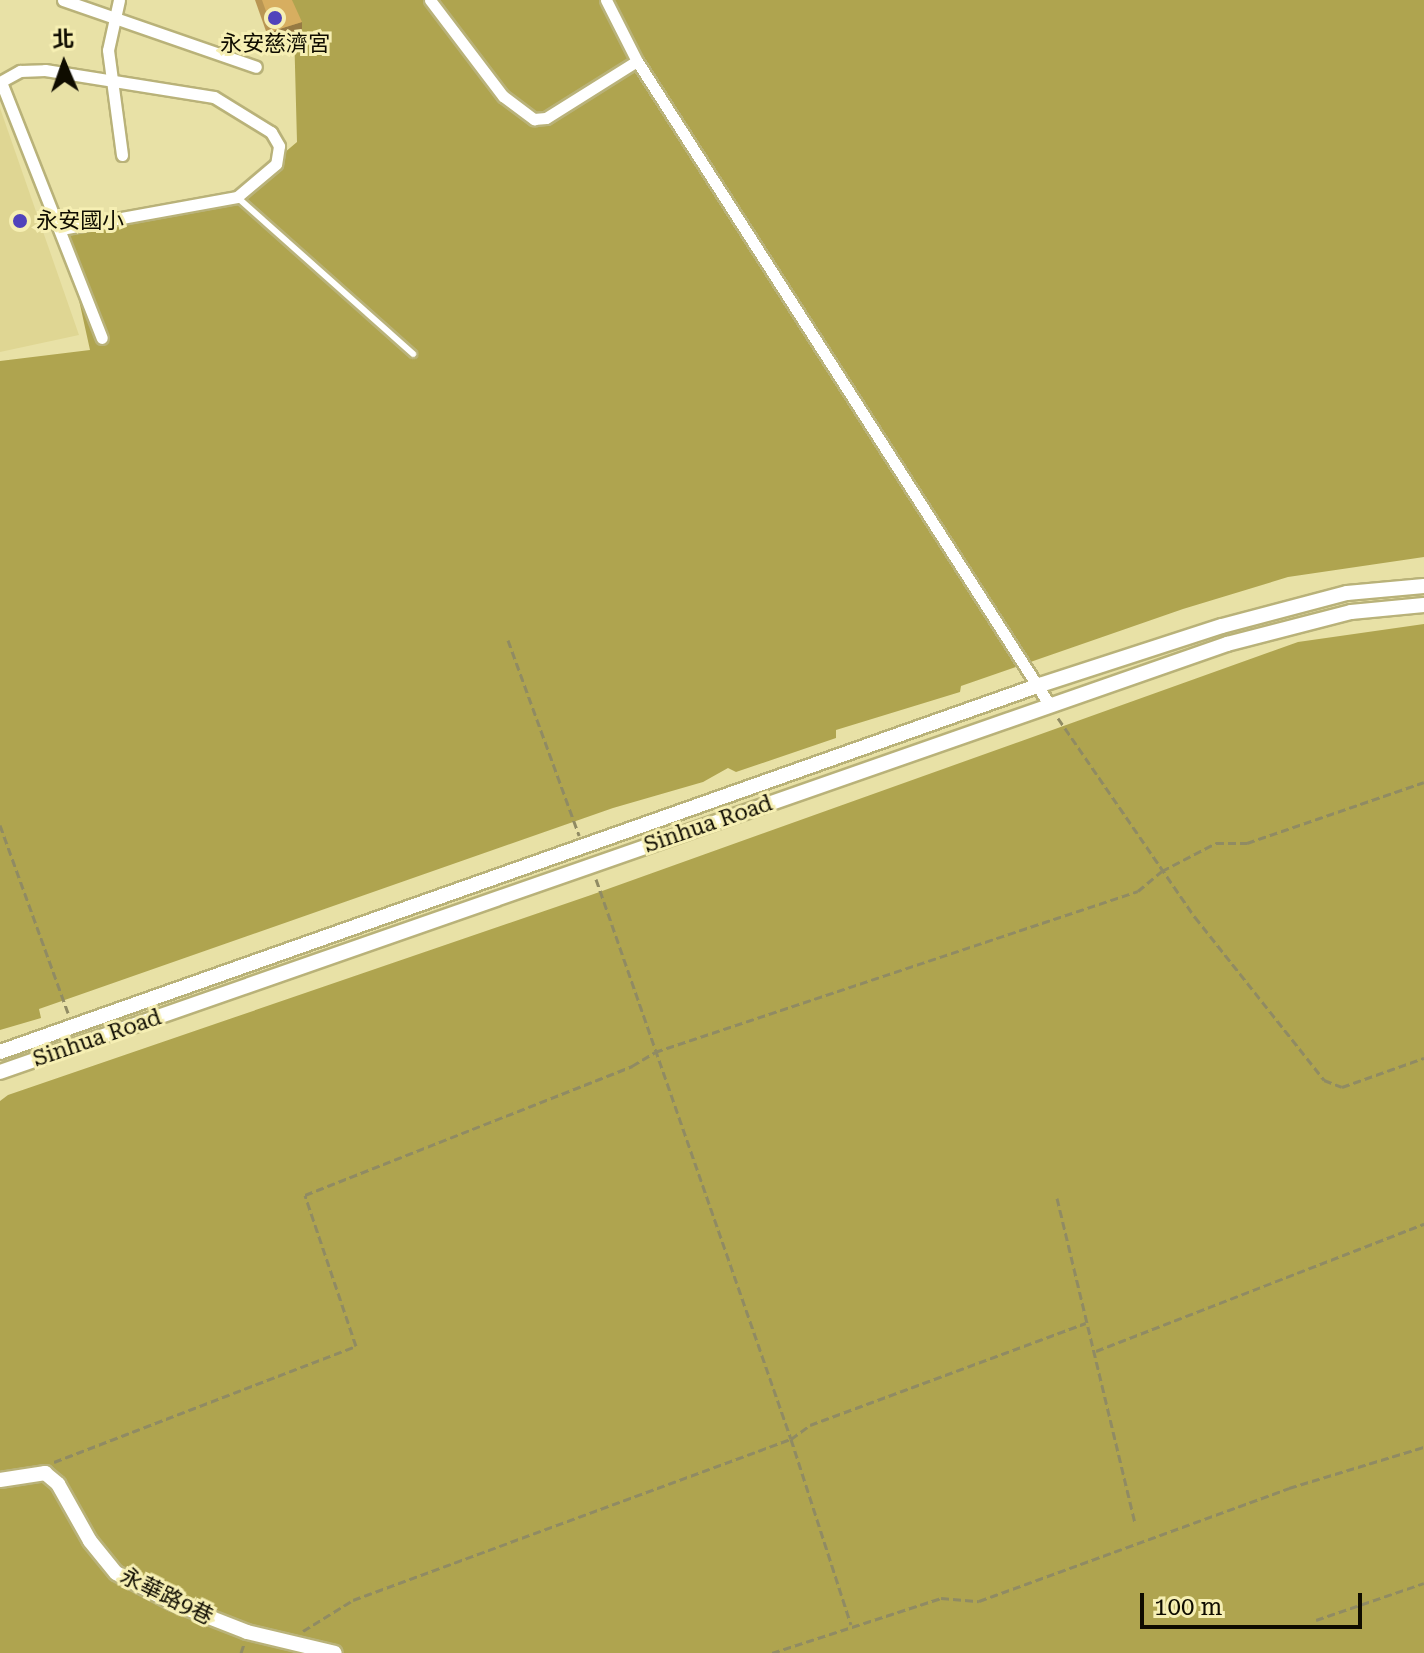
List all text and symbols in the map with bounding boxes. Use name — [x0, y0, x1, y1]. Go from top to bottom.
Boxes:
marker: 永安慈濟宮 — [266, 9, 284, 27]
north arrow — [24, 24, 104, 104]
text: 北 — [52, 27, 75, 52]
place label: 永安慈濟宮 — [220, 31, 330, 57]
place label: 永安國小 — [36, 208, 124, 234]
marker: 永安國小 — [11, 212, 29, 230]
street label: Sinhua Road — [640, 790, 776, 858]
street label: Sinhua Road — [29, 1004, 165, 1072]
street label: 永華路9巷 — [116, 1562, 218, 1630]
scale bar — [1144, 1577, 1366, 1627]
text: 100 m — [1154, 1593, 1222, 1621]

